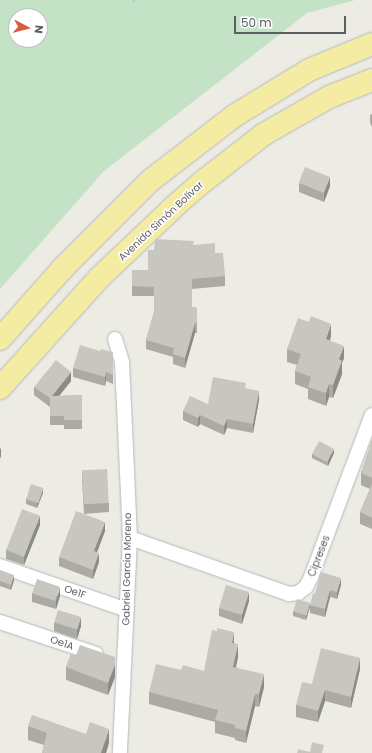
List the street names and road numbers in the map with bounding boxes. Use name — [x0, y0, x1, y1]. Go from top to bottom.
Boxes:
street label: Avenida Simón Bolívar — [116, 179, 206, 263]
street label: Gabriel Garcia Moreno — [120, 513, 134, 625]
street label: Cipreses — [306, 534, 332, 578]
street label: Oe1F — [63, 583, 87, 601]
street label: Oe1A — [49, 633, 75, 653]

